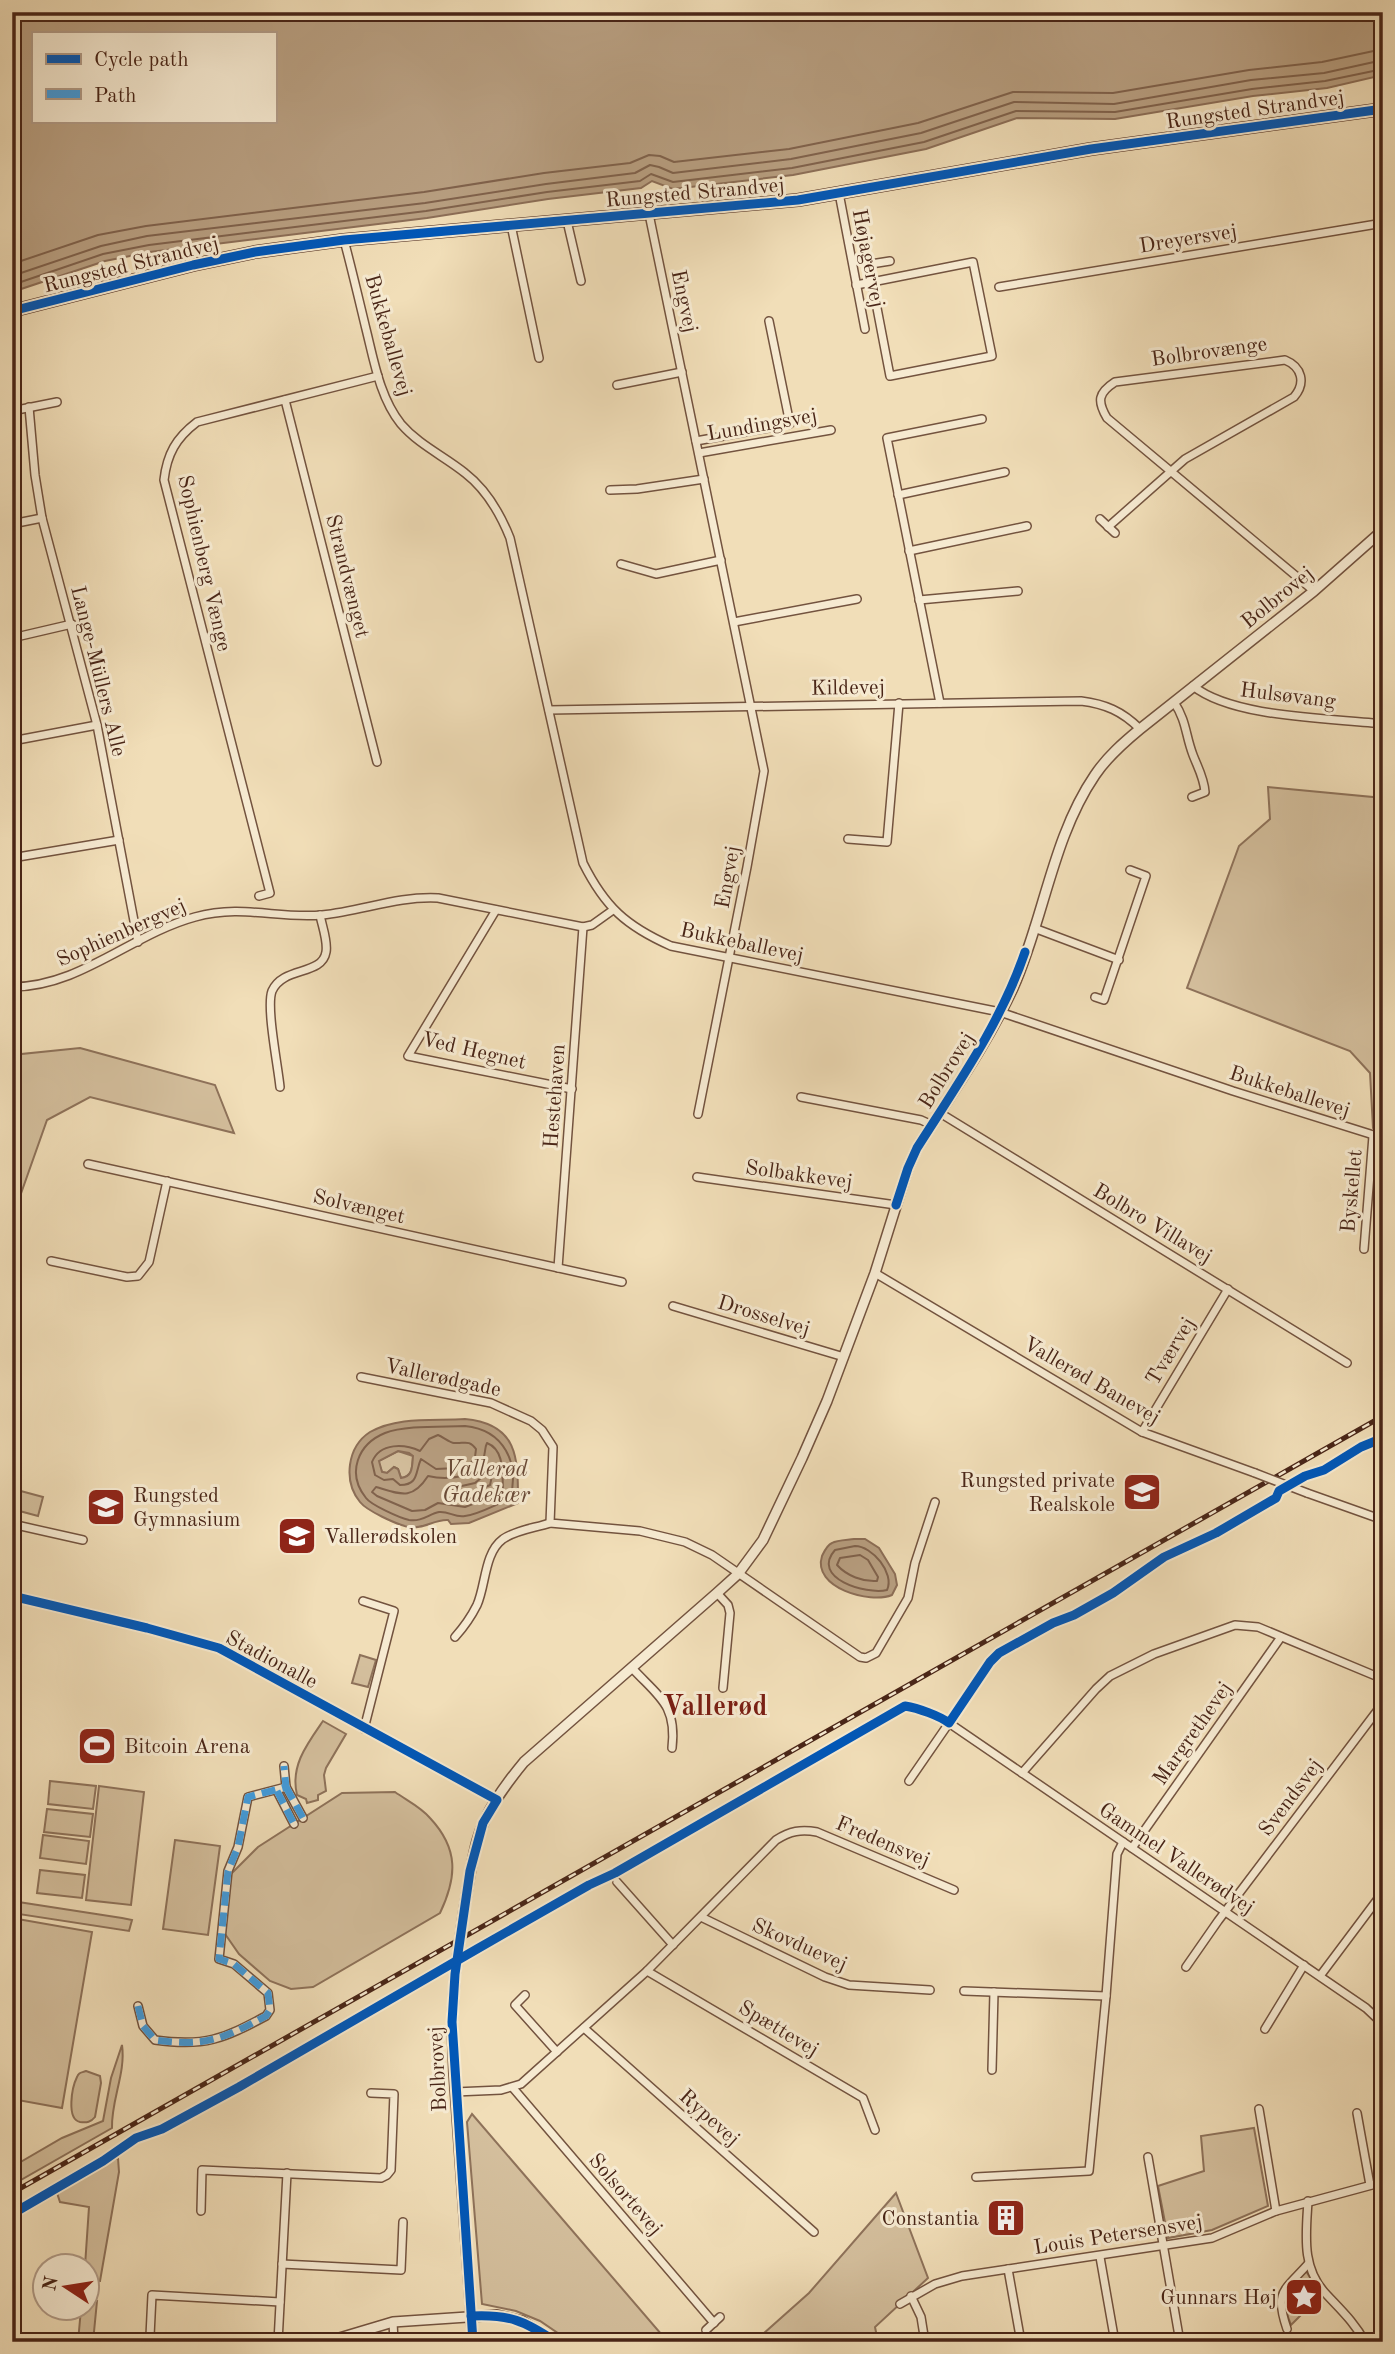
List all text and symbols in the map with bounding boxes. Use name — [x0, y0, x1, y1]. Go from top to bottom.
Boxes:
legend — [32, 32, 276, 122]
text: Cycle path — [94, 50, 189, 71]
text: Path — [94, 86, 137, 107]
street label: Rungsted Strandvej — [1165, 88, 1346, 133]
street label: Rungsted Strandvej — [605, 175, 786, 212]
street label: Højagervej — [848, 207, 887, 309]
street label: Dreyersvej — [1138, 221, 1239, 258]
street label: Rungsted Strandvej — [41, 233, 221, 297]
street label: Engvej — [667, 268, 700, 335]
street label: Bukkeballevej — [360, 272, 415, 399]
street label: Bolbrovænge — [1150, 334, 1269, 371]
street label: Lundingsvej — [706, 405, 819, 446]
street label: Sophienberg Vænge — [173, 473, 234, 654]
street label: Strandvænget — [321, 512, 372, 640]
street label: Bolbrovej — [1238, 563, 1318, 633]
street label: Lange-Müllers Alle — [66, 584, 129, 759]
street label: Kildevej — [811, 677, 885, 700]
street label: Hulsøvang — [1239, 680, 1338, 713]
street label: Engvej — [713, 844, 744, 910]
street label: Sophienbergvej — [54, 895, 190, 971]
street label: Bukkeballevej — [678, 920, 805, 967]
street label: Ved Hegnet — [419, 1029, 528, 1074]
street label: Bolbrovej — [916, 1029, 979, 1113]
street label: Hestehaven — [541, 1043, 570, 1149]
street label: Bukkeballevej — [1226, 1063, 1353, 1122]
street label: Byskellet — [1338, 1149, 1367, 1234]
street label: Solbakkevej — [744, 1158, 854, 1193]
street label: Bolbro Villavej — [1089, 1181, 1215, 1268]
street label: Solvænget — [311, 1187, 407, 1228]
street label: Drosselvej — [715, 1292, 812, 1340]
street label: Tværvej — [1143, 1314, 1200, 1389]
street label: Vallerød Banevej — [1019, 1334, 1163, 1429]
street label: Vallerødgade — [383, 1356, 503, 1401]
water label: Vallerød Gadekær — [442, 1458, 531, 1507]
place label: Rungsted private Realskole — [960, 1471, 1115, 1516]
school or university icon: Rungsted private Realskole — [1121, 1471, 1163, 1513]
school or university icon: Rungsted Gymnasium — [85, 1486, 127, 1528]
place label: Rungsted Gymnasium — [133, 1486, 240, 1531]
school or university icon: Vallerødskolen — [276, 1515, 318, 1557]
place label: Vallerødskolen — [324, 1527, 457, 1548]
street label: Stadionalle — [222, 1627, 321, 1693]
street label: Margrethevej — [1150, 1678, 1237, 1789]
district label: Vallerød — [663, 1694, 767, 1722]
sports icon: Bitcoin Arena — [76, 1725, 118, 1767]
place label: Bitcoin Arena — [124, 1737, 250, 1758]
street label: Svendsvej — [1256, 1755, 1327, 1840]
street label: Gammel Vallerødvej — [1095, 1800, 1258, 1919]
street label: Fredensvej — [832, 1813, 933, 1872]
street label: Skovduevej — [749, 1915, 850, 1976]
street label: Spættevej — [734, 1997, 822, 2061]
street label: Bolbrovej — [426, 2025, 451, 2112]
street label: Rypevej — [675, 2086, 743, 2150]
street label: Solsortevej — [584, 2150, 666, 2240]
building icon: Constantia — [985, 2197, 1027, 2239]
place label: Constantia — [882, 2209, 979, 2230]
street label: Louis Petersensvej — [1032, 2212, 1204, 2259]
north arrow — [32, 2252, 102, 2322]
text: N — [41, 2274, 63, 2293]
place icon: Gunnars Høj — [1283, 2276, 1325, 2318]
place label: Gunnars Høj — [1160, 2288, 1277, 2309]

